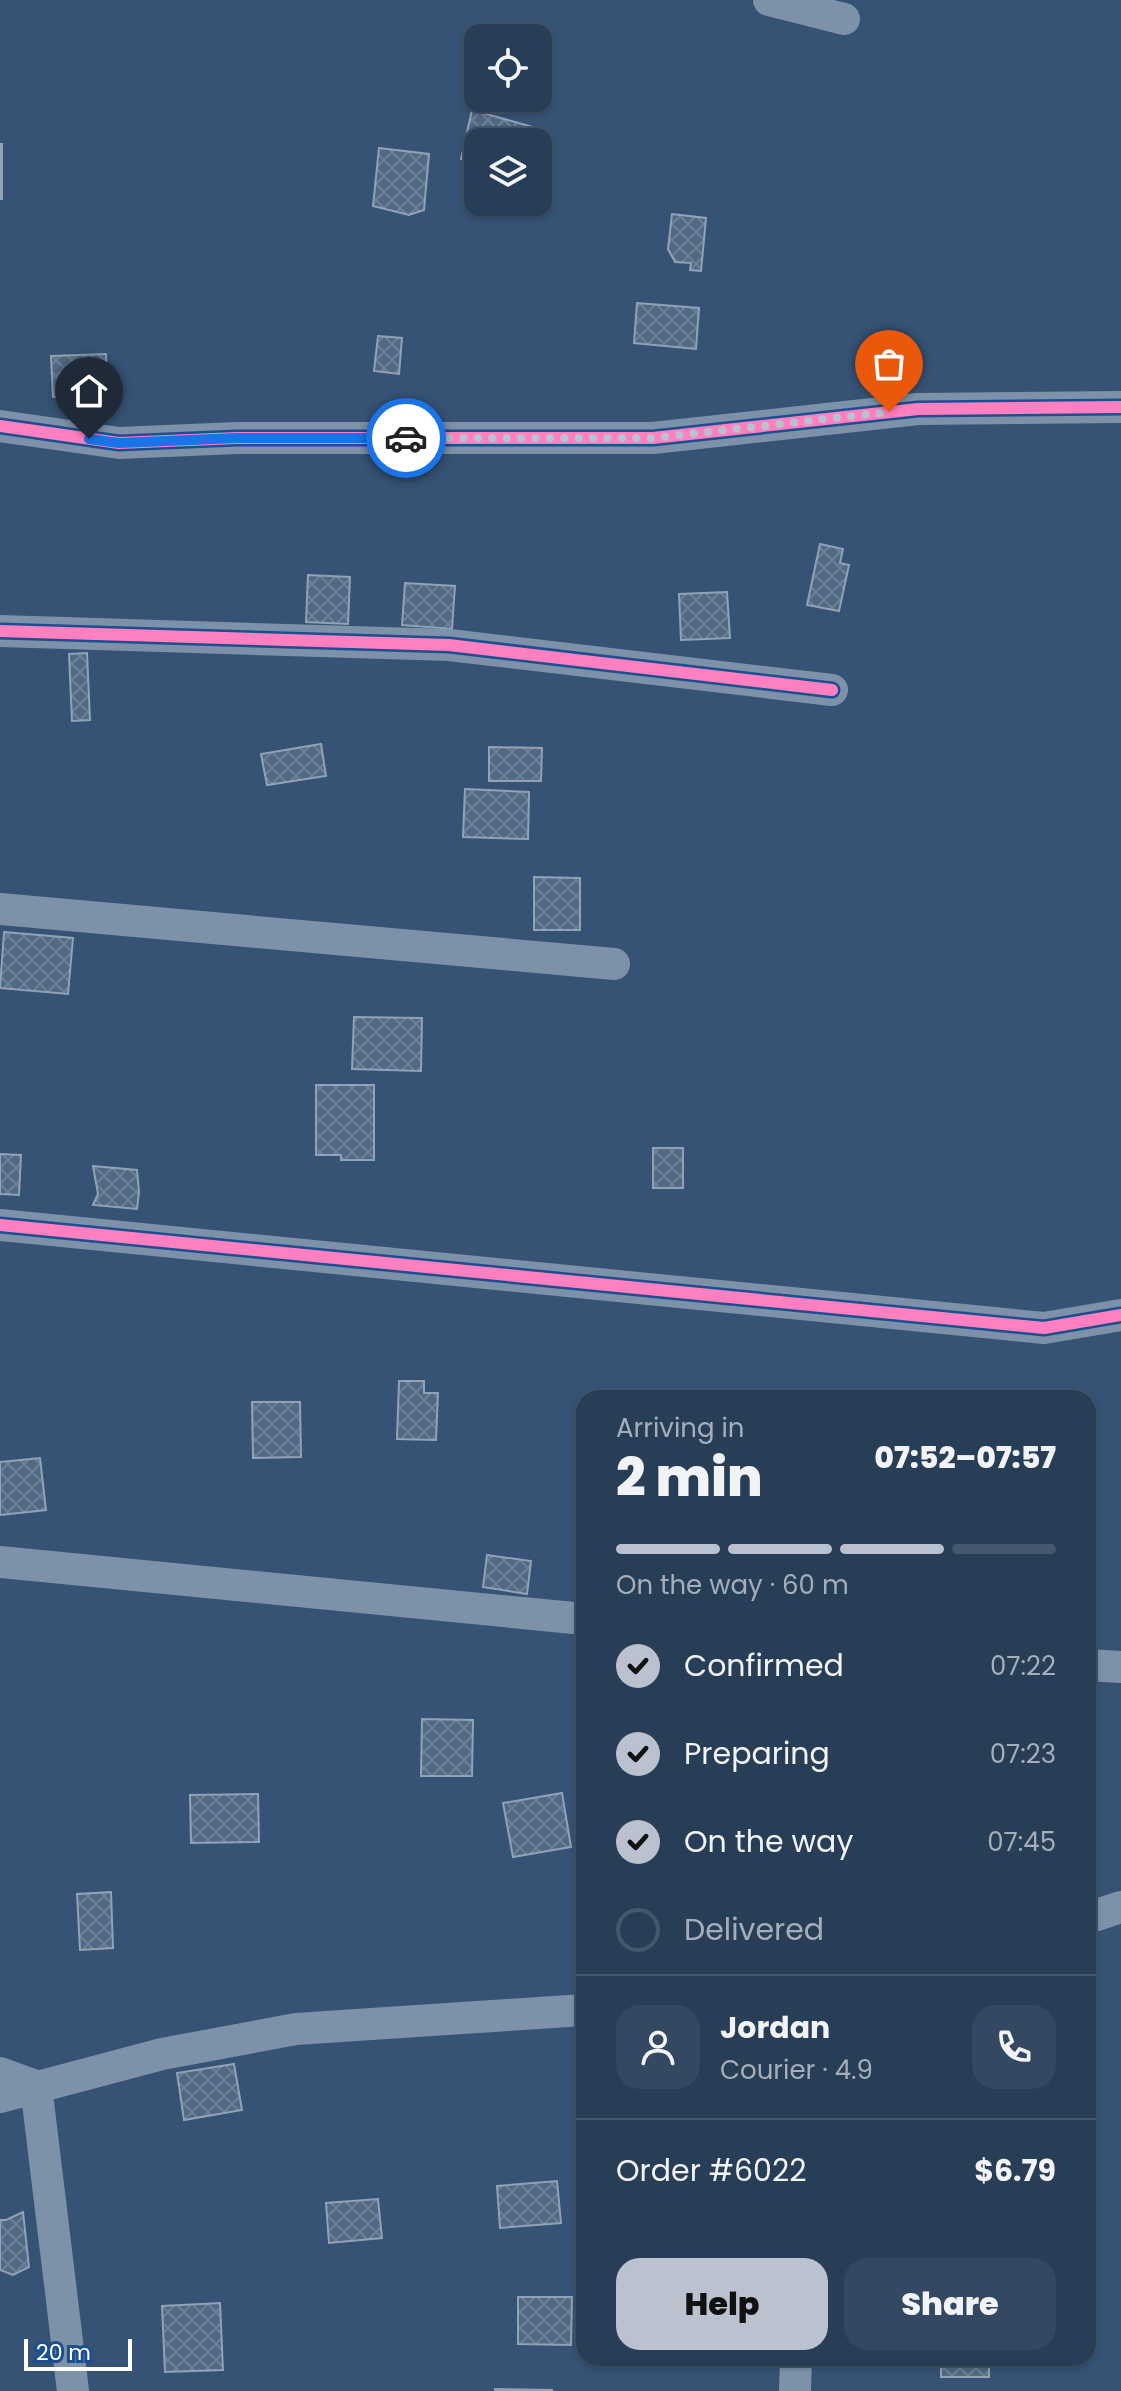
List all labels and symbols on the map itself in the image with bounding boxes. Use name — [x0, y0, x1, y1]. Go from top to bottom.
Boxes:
pin — [855, 330, 923, 412]
pin — [55, 357, 123, 439]
courier — [366, 398, 446, 478]
scale bar — [24, 2335, 132, 2371]

